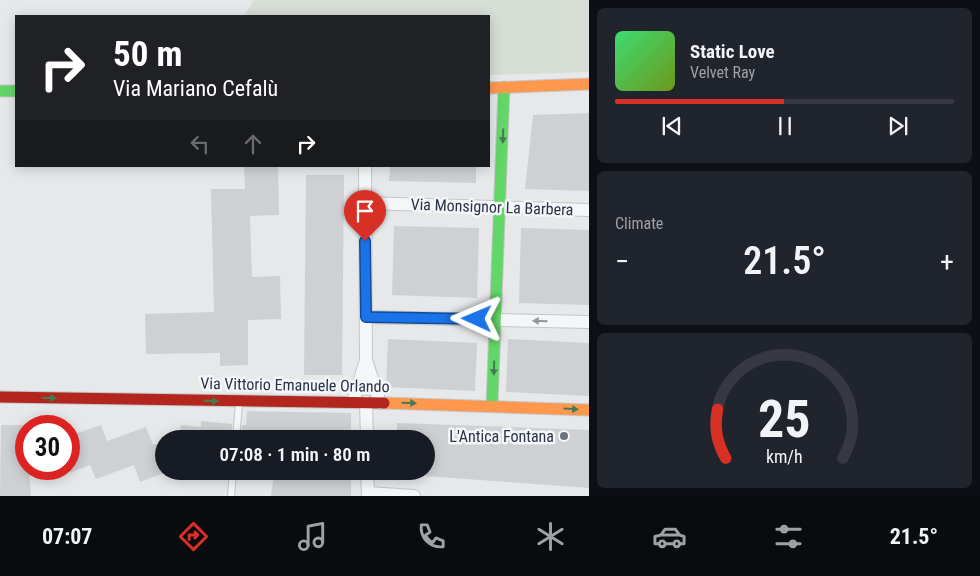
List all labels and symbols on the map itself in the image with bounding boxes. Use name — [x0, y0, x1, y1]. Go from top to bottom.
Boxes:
one-way arrow — [498, 128, 506, 144]
pin — [344, 190, 386, 241]
street label: Via Monsignor La Barbera — [410, 195, 574, 219]
position arrow — [450, 292, 502, 344]
one-way arrow — [532, 317, 548, 325]
one-way arrow — [490, 360, 498, 376]
street label: Via Vittorio Emanuele Orlando — [200, 374, 390, 396]
one-way arrow — [41, 394, 57, 402]
one-way arrow — [203, 397, 219, 405]
one-way arrow — [401, 400, 417, 408]
one-way arrow — [563, 405, 579, 413]
speed limit sign: 30 — [15, 415, 80, 480]
place label: L'Antica Fontana — [449, 427, 554, 446]
marker: L'Antica Fontana — [558, 430, 570, 442]

